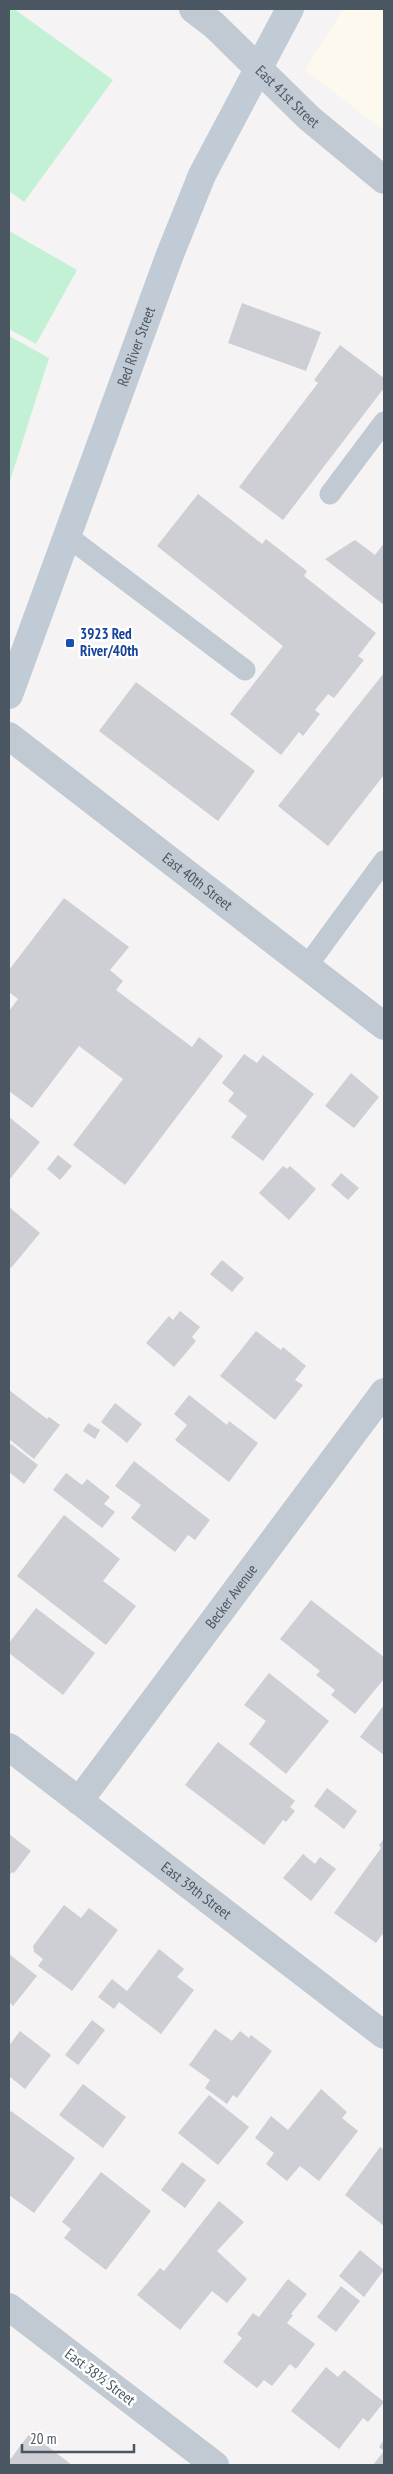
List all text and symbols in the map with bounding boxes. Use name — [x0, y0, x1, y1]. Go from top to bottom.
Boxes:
street label: East 41st Street — [252, 61, 324, 132]
street label: Red River Street — [113, 304, 159, 389]
place label: 3923 Red River/40th — [80, 624, 139, 660]
marker: 3923 Red River/40th — [64, 637, 76, 649]
street label: East 40th Street — [159, 848, 236, 914]
street label: Becker Avenue — [201, 1560, 261, 1632]
street label: East 39th Street — [158, 1857, 235, 1923]
street label: East 38½ Street — [61, 2344, 139, 2409]
scale bar — [22, 2422, 135, 2454]
text: 20 m — [30, 2429, 56, 2448]

